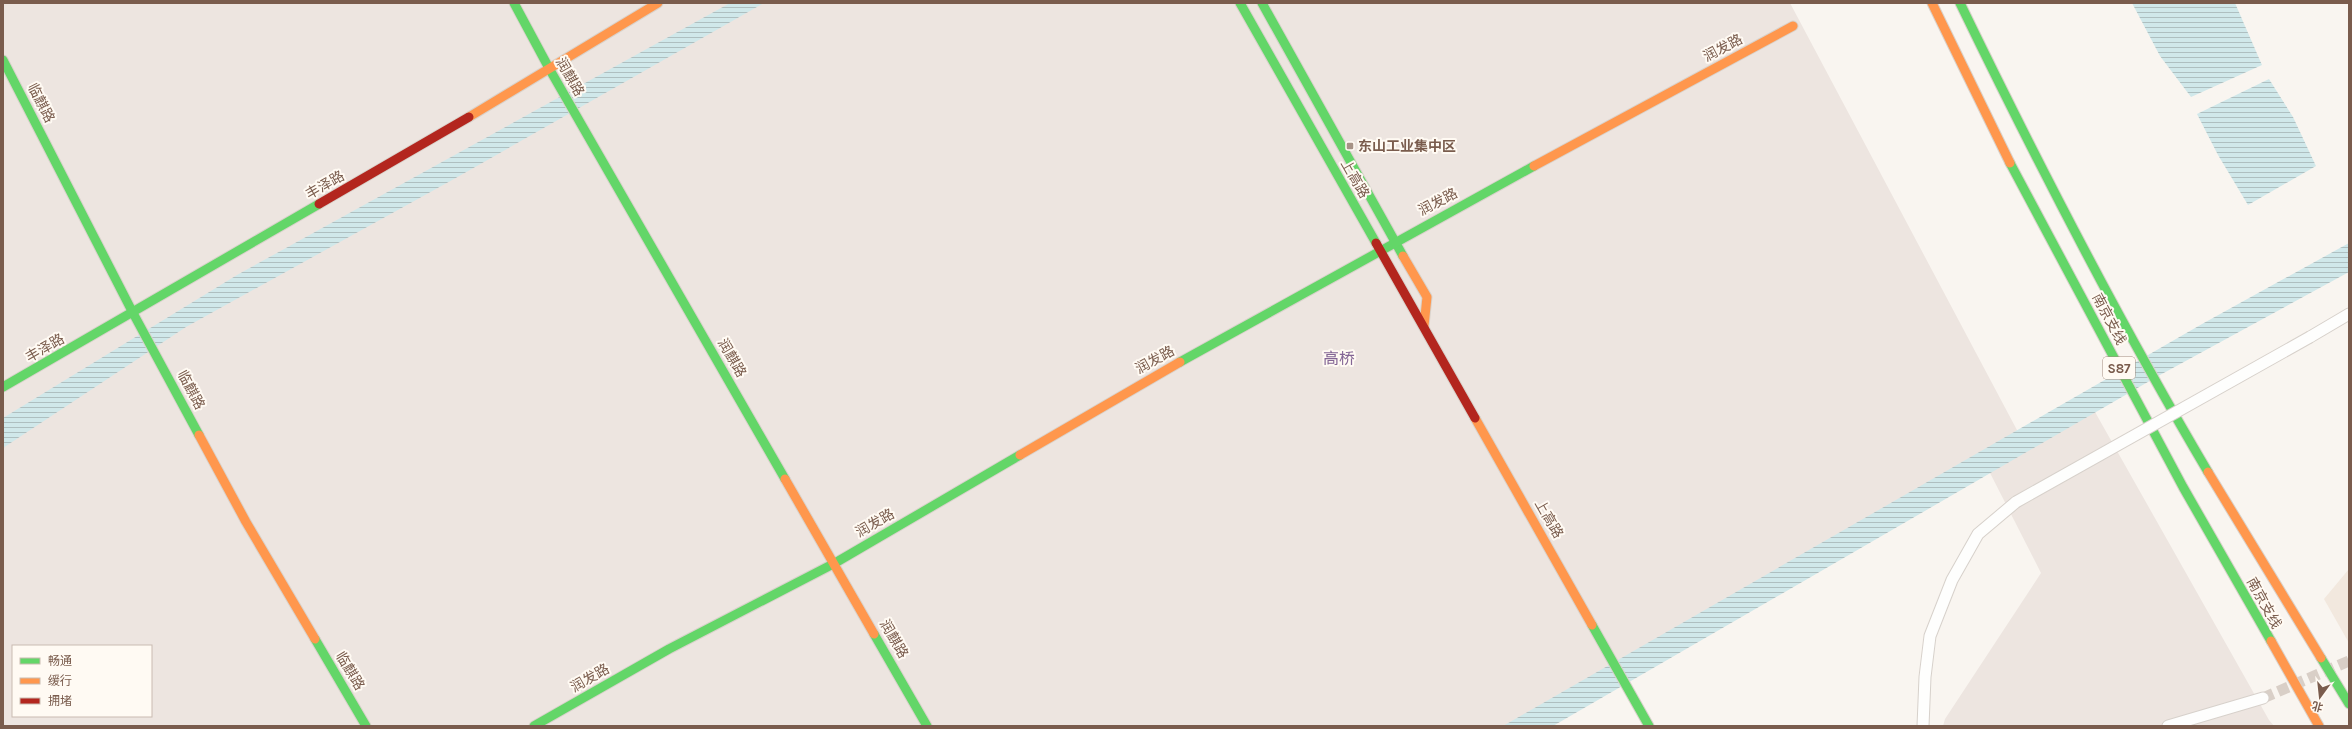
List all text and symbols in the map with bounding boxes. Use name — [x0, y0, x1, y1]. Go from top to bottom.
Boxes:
street label: 润发路 — [1700, 31, 1746, 65]
street label: 润麒路 — [552, 55, 588, 99]
street label: 临麒路 — [24, 80, 58, 126]
place label: 东山工业集中区 — [1358, 138, 1456, 155]
marker: 东山工业集中区 — [1345, 141, 1355, 151]
street label: 上高路 — [1337, 157, 1373, 201]
street label: 丰泽路 — [303, 167, 347, 203]
street label: 润发路 — [1415, 185, 1461, 219]
street label: 南京支线 — [2088, 290, 2130, 348]
street label: 丰泽路 — [23, 330, 67, 366]
street label: 润麒路 — [714, 336, 750, 380]
street label: 润发路 — [1133, 342, 1177, 378]
district label: 高桥 — [1323, 349, 1355, 368]
road number: S87 — [2103, 357, 2135, 379]
street label: 临麒路 — [174, 367, 208, 413]
street label: 上高路 — [1531, 497, 1567, 541]
street label: 润发路 — [853, 505, 897, 541]
street label: 南京支线 — [2243, 574, 2285, 632]
street label: 润麒路 — [876, 617, 912, 661]
legend — [12, 645, 152, 717]
street label: 临麒路 — [332, 649, 368, 693]
text: 畅通 — [48, 654, 72, 668]
street label: 润发路 — [568, 660, 612, 696]
text: 缓行 — [48, 674, 72, 688]
north arrow — [2300, 677, 2340, 717]
text: 拥堵 — [48, 694, 72, 708]
text: 北 — [2311, 698, 2325, 714]

